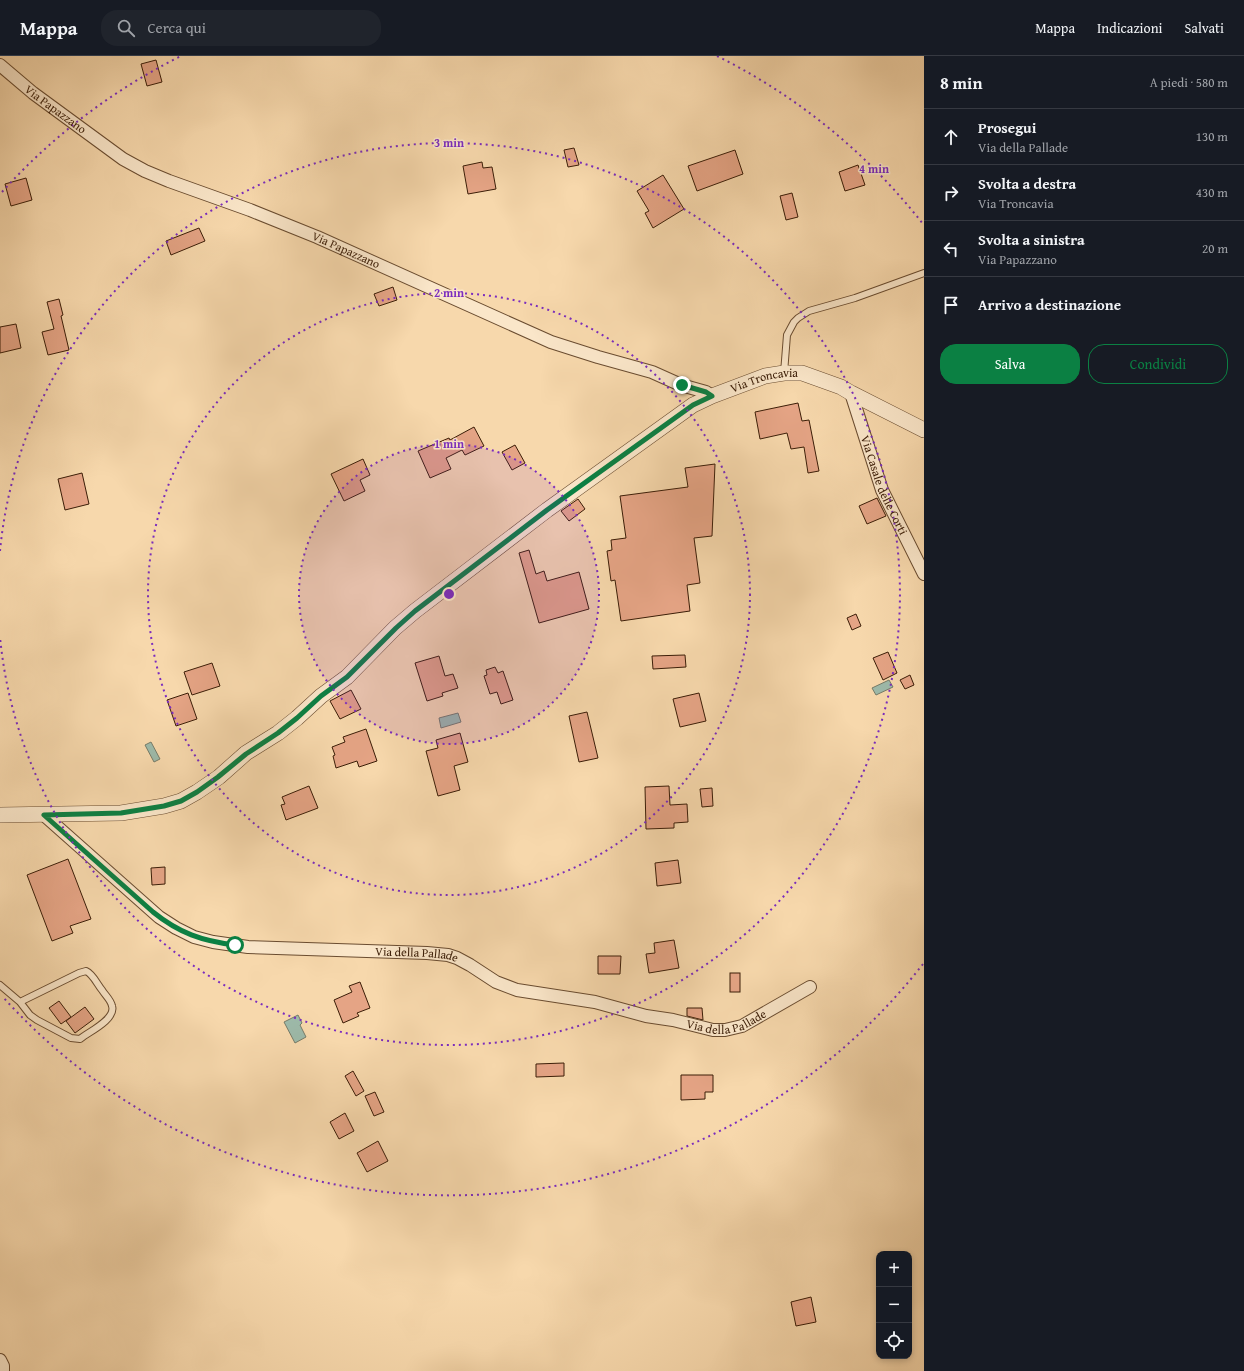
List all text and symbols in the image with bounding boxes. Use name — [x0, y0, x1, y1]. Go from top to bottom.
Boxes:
search box — [101, 10, 381, 46]
text: Mappa — [20, 14, 77, 42]
icon: search — [115, 17, 137, 39]
text: Cerca qui — [147, 17, 206, 38]
text: Mappa — [1035, 18, 1075, 38]
text: Indicazioni — [1097, 18, 1162, 38]
text: Salvati — [1184, 18, 1224, 38]
text: 8 min — [940, 70, 982, 95]
text: A piedi · 580 m — [1150, 73, 1228, 92]
street label: Via Papazzano — [21, 80, 90, 137]
text: Prosegui — [978, 117, 1036, 138]
icon: ahead — [940, 126, 962, 148]
text: 130 m — [1196, 127, 1228, 146]
text: 3 min — [434, 134, 464, 151]
text: Via della Pallade — [978, 138, 1068, 157]
text: 4 min — [859, 160, 889, 177]
text: Svolta a destra — [978, 173, 1076, 194]
icon: right — [940, 182, 962, 204]
text: 430 m — [1196, 183, 1228, 202]
text: Via Troncavia — [978, 194, 1054, 213]
street label: Via Papazzano — [310, 227, 383, 272]
text: Svolta a sinistra — [978, 229, 1085, 250]
icon: left — [940, 238, 962, 260]
text: 20 m — [1202, 239, 1228, 258]
text: Via Papazzano — [978, 250, 1057, 269]
text: 2 min — [434, 284, 464, 301]
icon: arrive — [940, 294, 962, 316]
text: Arrivo a destinazione — [978, 294, 1121, 315]
button: Salva — [940, 344, 1080, 384]
button: Condividi — [1088, 344, 1228, 384]
street label: Via Troncavia — [728, 364, 798, 396]
route end — [673, 376, 691, 394]
street label: Via Casale delle Corti — [857, 433, 912, 538]
text: 1 min — [434, 435, 464, 452]
centre of rings — [442, 587, 456, 601]
route start — [226, 936, 244, 954]
street label: Via della Pallade — [375, 942, 461, 966]
street label: Via della Pallade — [685, 1005, 770, 1038]
map controls — [876, 1251, 912, 1359]
button: + — [876, 1251, 912, 1287]
button: − — [876, 1287, 912, 1323]
button: locate — [876, 1323, 912, 1359]

